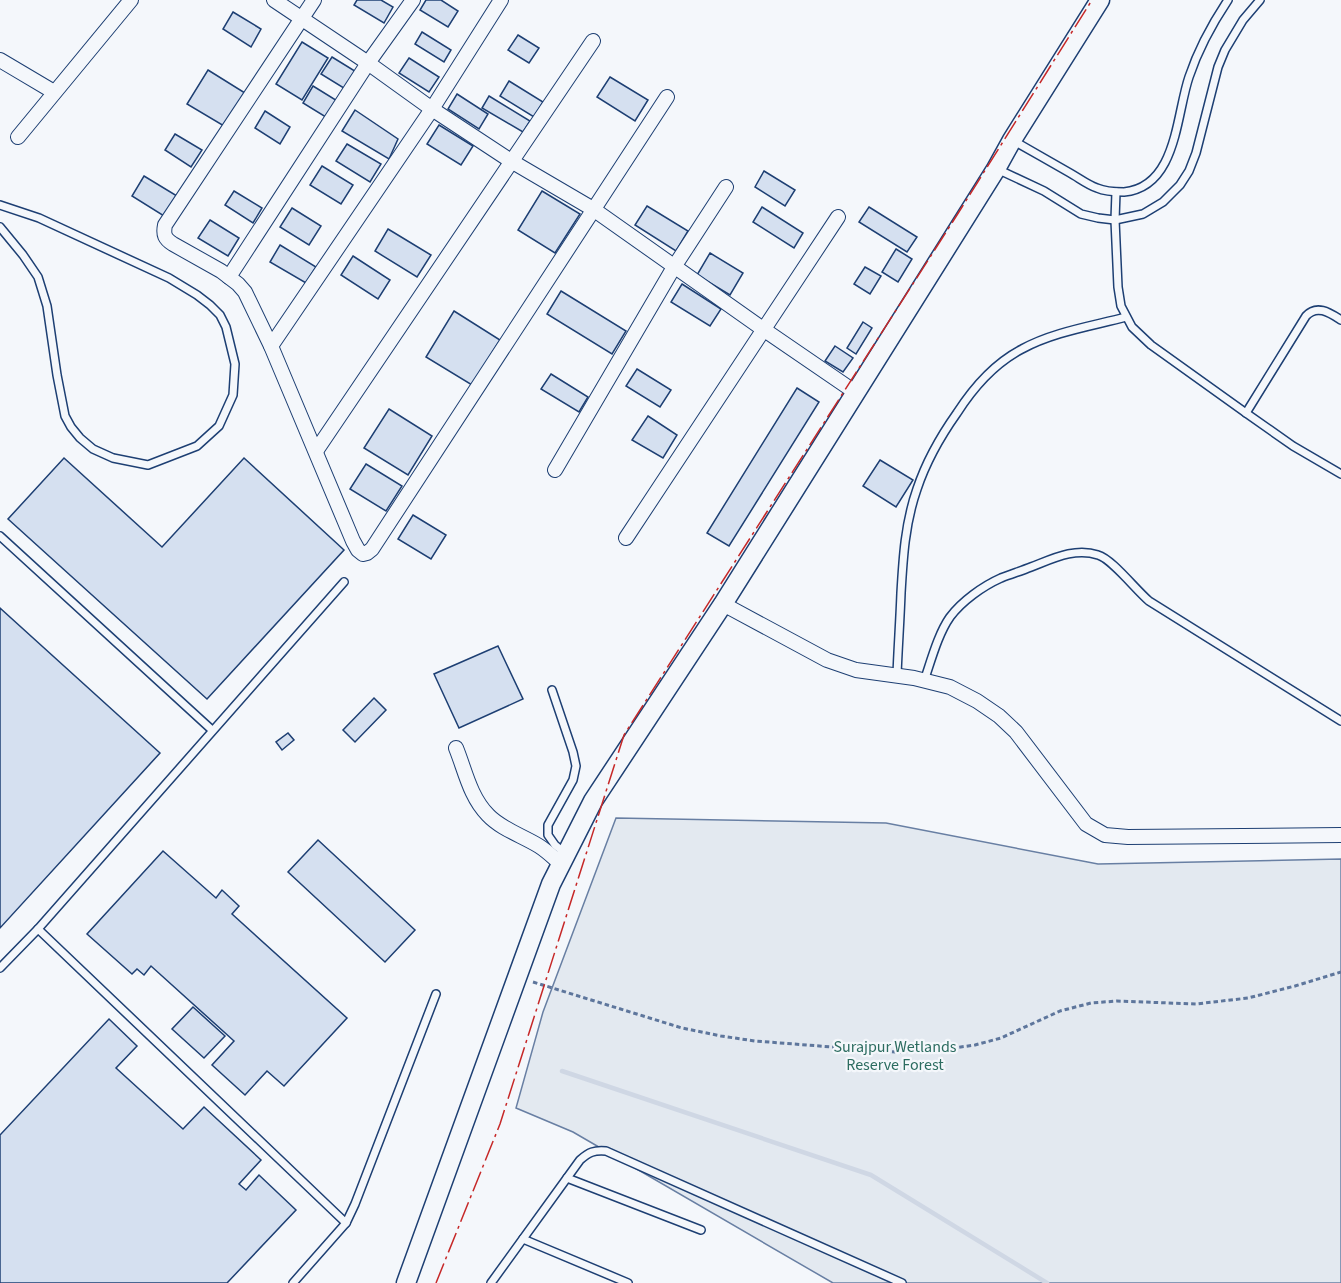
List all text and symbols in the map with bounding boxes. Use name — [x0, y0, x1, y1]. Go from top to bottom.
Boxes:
park label: Surajpur Wetlands Reserve Forest — [833, 1036, 957, 1076]

